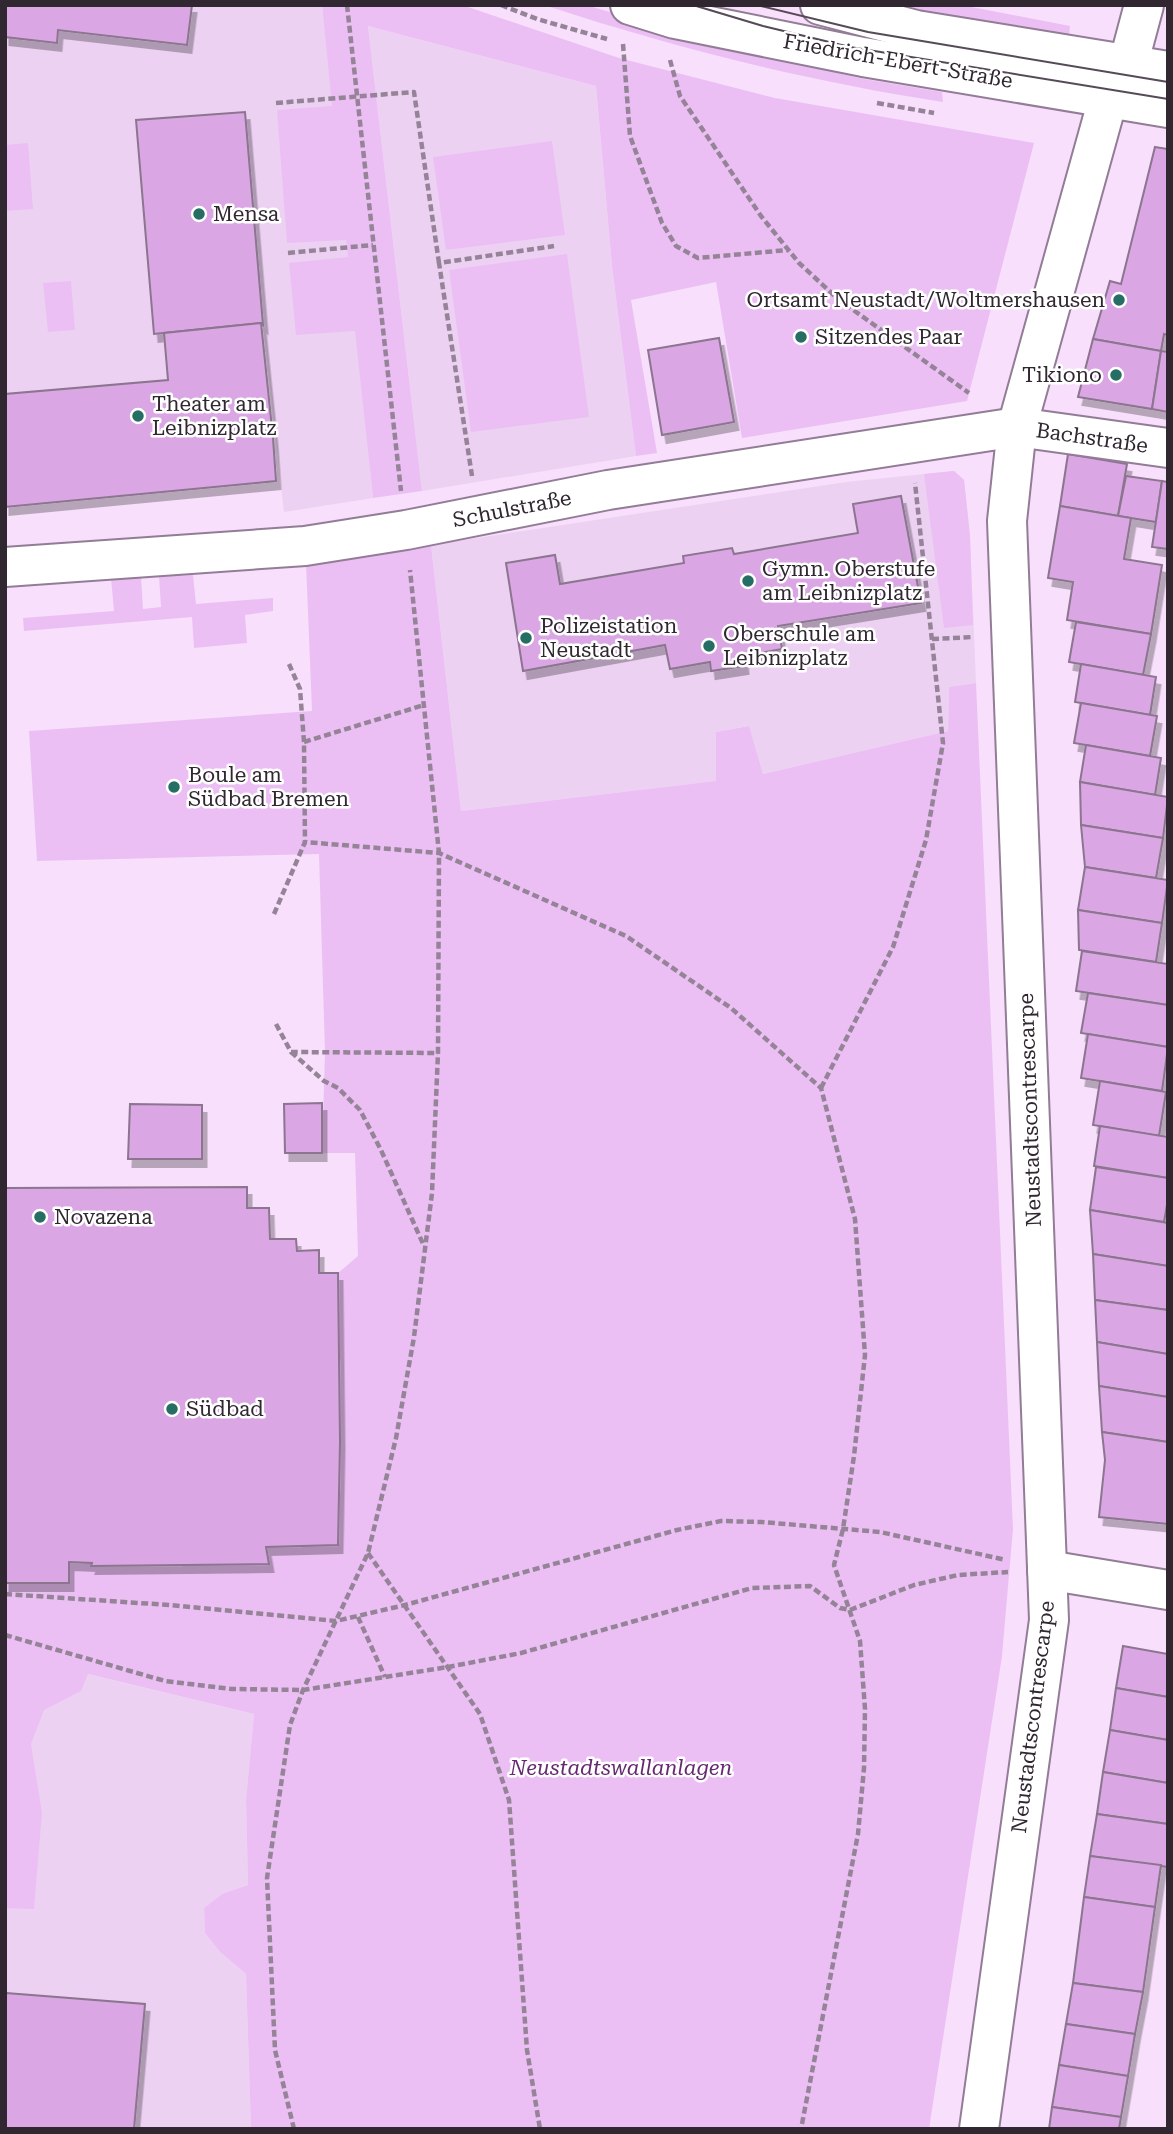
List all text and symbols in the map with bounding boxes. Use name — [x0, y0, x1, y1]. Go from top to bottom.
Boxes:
street label: Friedrich-Ebert-Straße — [781, 29, 1015, 93]
place label: Mensa — [213, 202, 280, 226]
marker: Mensa — [191, 206, 207, 222]
place label: Ortsamt Neustadt/Woltmershausen — [746, 288, 1105, 312]
marker: Ortsamt Neustadt/Woltmershausen — [1111, 292, 1127, 308]
place label: Sitzendes Paar — [815, 325, 963, 349]
marker: Sitzendes Paar — [793, 329, 809, 345]
place label: Tikiono — [1022, 363, 1102, 387]
marker: Tikiono — [1108, 367, 1124, 383]
place label: Theater am Leibnizplatz — [152, 392, 276, 440]
marker: Theater am Leibnizplatz — [130, 408, 146, 424]
street label: Bachstraße — [1035, 418, 1149, 458]
street label: Schulstraße — [451, 486, 573, 532]
place label: Gymn. Oberstufe am Leibnizplatz — [762, 557, 935, 605]
marker: Gymn. Oberstufe am Leibnizplatz — [740, 573, 756, 589]
place label: Polizeistation Neustadt — [540, 614, 678, 662]
place label: Oberschule am Leibnizplatz — [723, 622, 875, 670]
marker: Polizeistation Neustadt — [518, 630, 534, 646]
marker: Oberschule am Leibnizplatz — [701, 638, 717, 654]
place label: Boule am Südbad Bremen — [188, 763, 350, 811]
marker: Boule am Südbad Bremen — [166, 779, 182, 795]
street label: Neustadtscontrescarpe — [1014, 993, 1046, 1227]
place label: Novazena — [54, 1205, 153, 1229]
marker: Novazena — [32, 1209, 48, 1225]
place label: Südbad — [186, 1397, 264, 1421]
marker: Südbad — [164, 1401, 180, 1417]
street label: Neustadtscontrescarpe — [1007, 1599, 1059, 1835]
park label: Neustadtswallanlagen — [509, 1756, 732, 1780]

